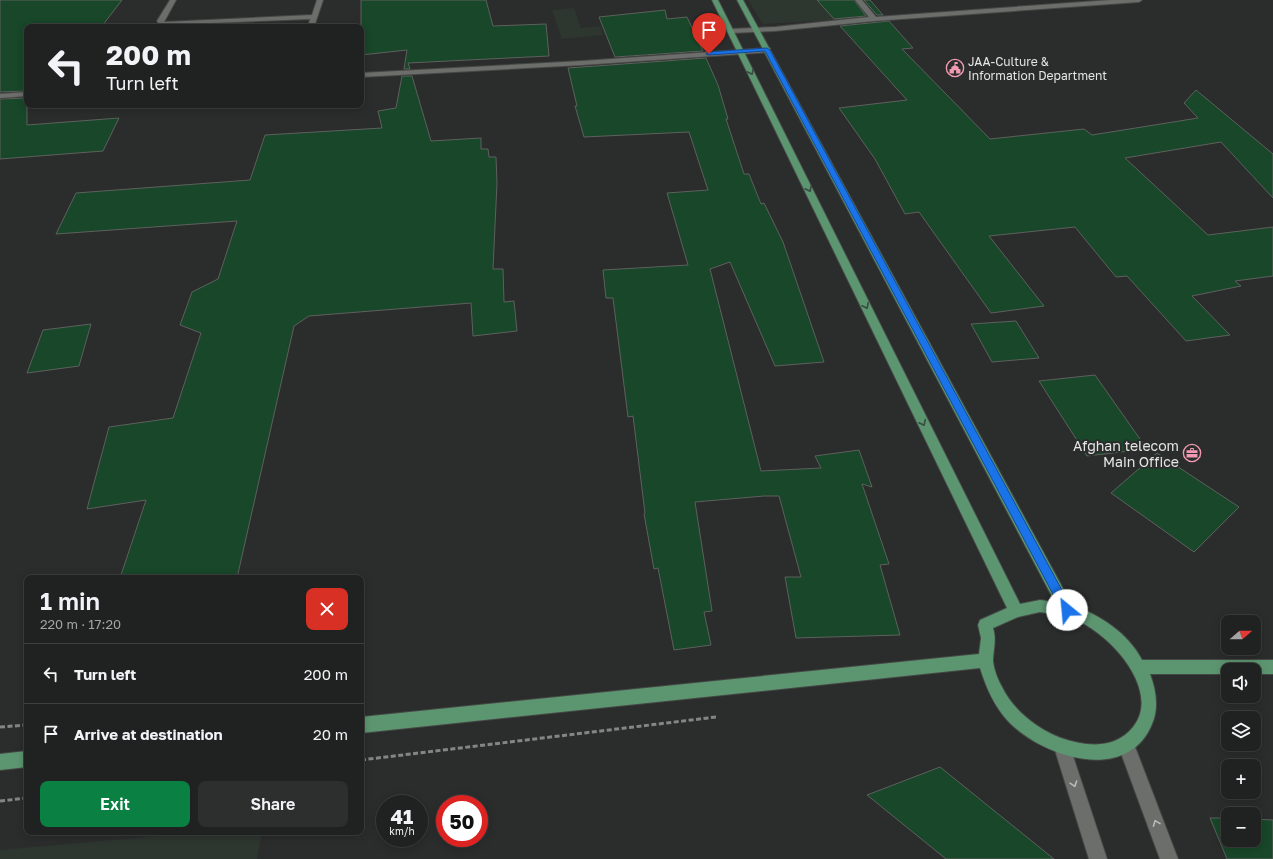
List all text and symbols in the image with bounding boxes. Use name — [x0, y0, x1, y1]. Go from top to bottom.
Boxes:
pin — [692, 13, 726, 54]
icon: arrive — [698, 19, 720, 41]
text: 200 m — [106, 38, 191, 71]
icon: left — [40, 40, 92, 92]
place label: JAA-Culture & Information Department — [968, 54, 1107, 83]
public building icon: JAA-Culture & Information Department — [945, 58, 965, 78]
one-way arrow — [746, 68, 754, 76]
text: Turn left — [106, 72, 179, 94]
one-way arrow — [804, 185, 812, 192]
one-way arrow — [861, 302, 869, 309]
one-way arrow — [918, 418, 926, 426]
place label: Afghan telecom Main Office — [1073, 437, 1179, 470]
office icon: Afghan telecom Main Office — [1182, 443, 1202, 463]
text: 1 min — [40, 586, 100, 615]
button: close — [306, 588, 348, 630]
position arrow — [1046, 589, 1088, 631]
north arrow — [1221, 615, 1261, 655]
map controls — [1221, 615, 1261, 847]
text: 220 m · 17:20 — [40, 616, 121, 632]
icon: left — [40, 663, 62, 685]
button: sound — [1221, 663, 1261, 703]
text: Turn left — [74, 665, 136, 683]
text: 200 m — [304, 665, 348, 683]
button: layers — [1221, 711, 1261, 751]
icon: arrive — [40, 723, 62, 745]
text: Arrive at destination — [74, 725, 223, 743]
text: 20 m — [313, 725, 348, 743]
button: + — [1221, 759, 1261, 799]
button: Exit — [40, 781, 190, 827]
button: Share — [198, 781, 348, 827]
one-way arrow — [1069, 781, 1077, 788]
speed limit sign: 50 — [436, 795, 488, 847]
text: 41 — [391, 804, 413, 828]
button: − — [1221, 807, 1261, 847]
one-way arrow — [1152, 819, 1160, 826]
text: km/h — [389, 825, 415, 837]

